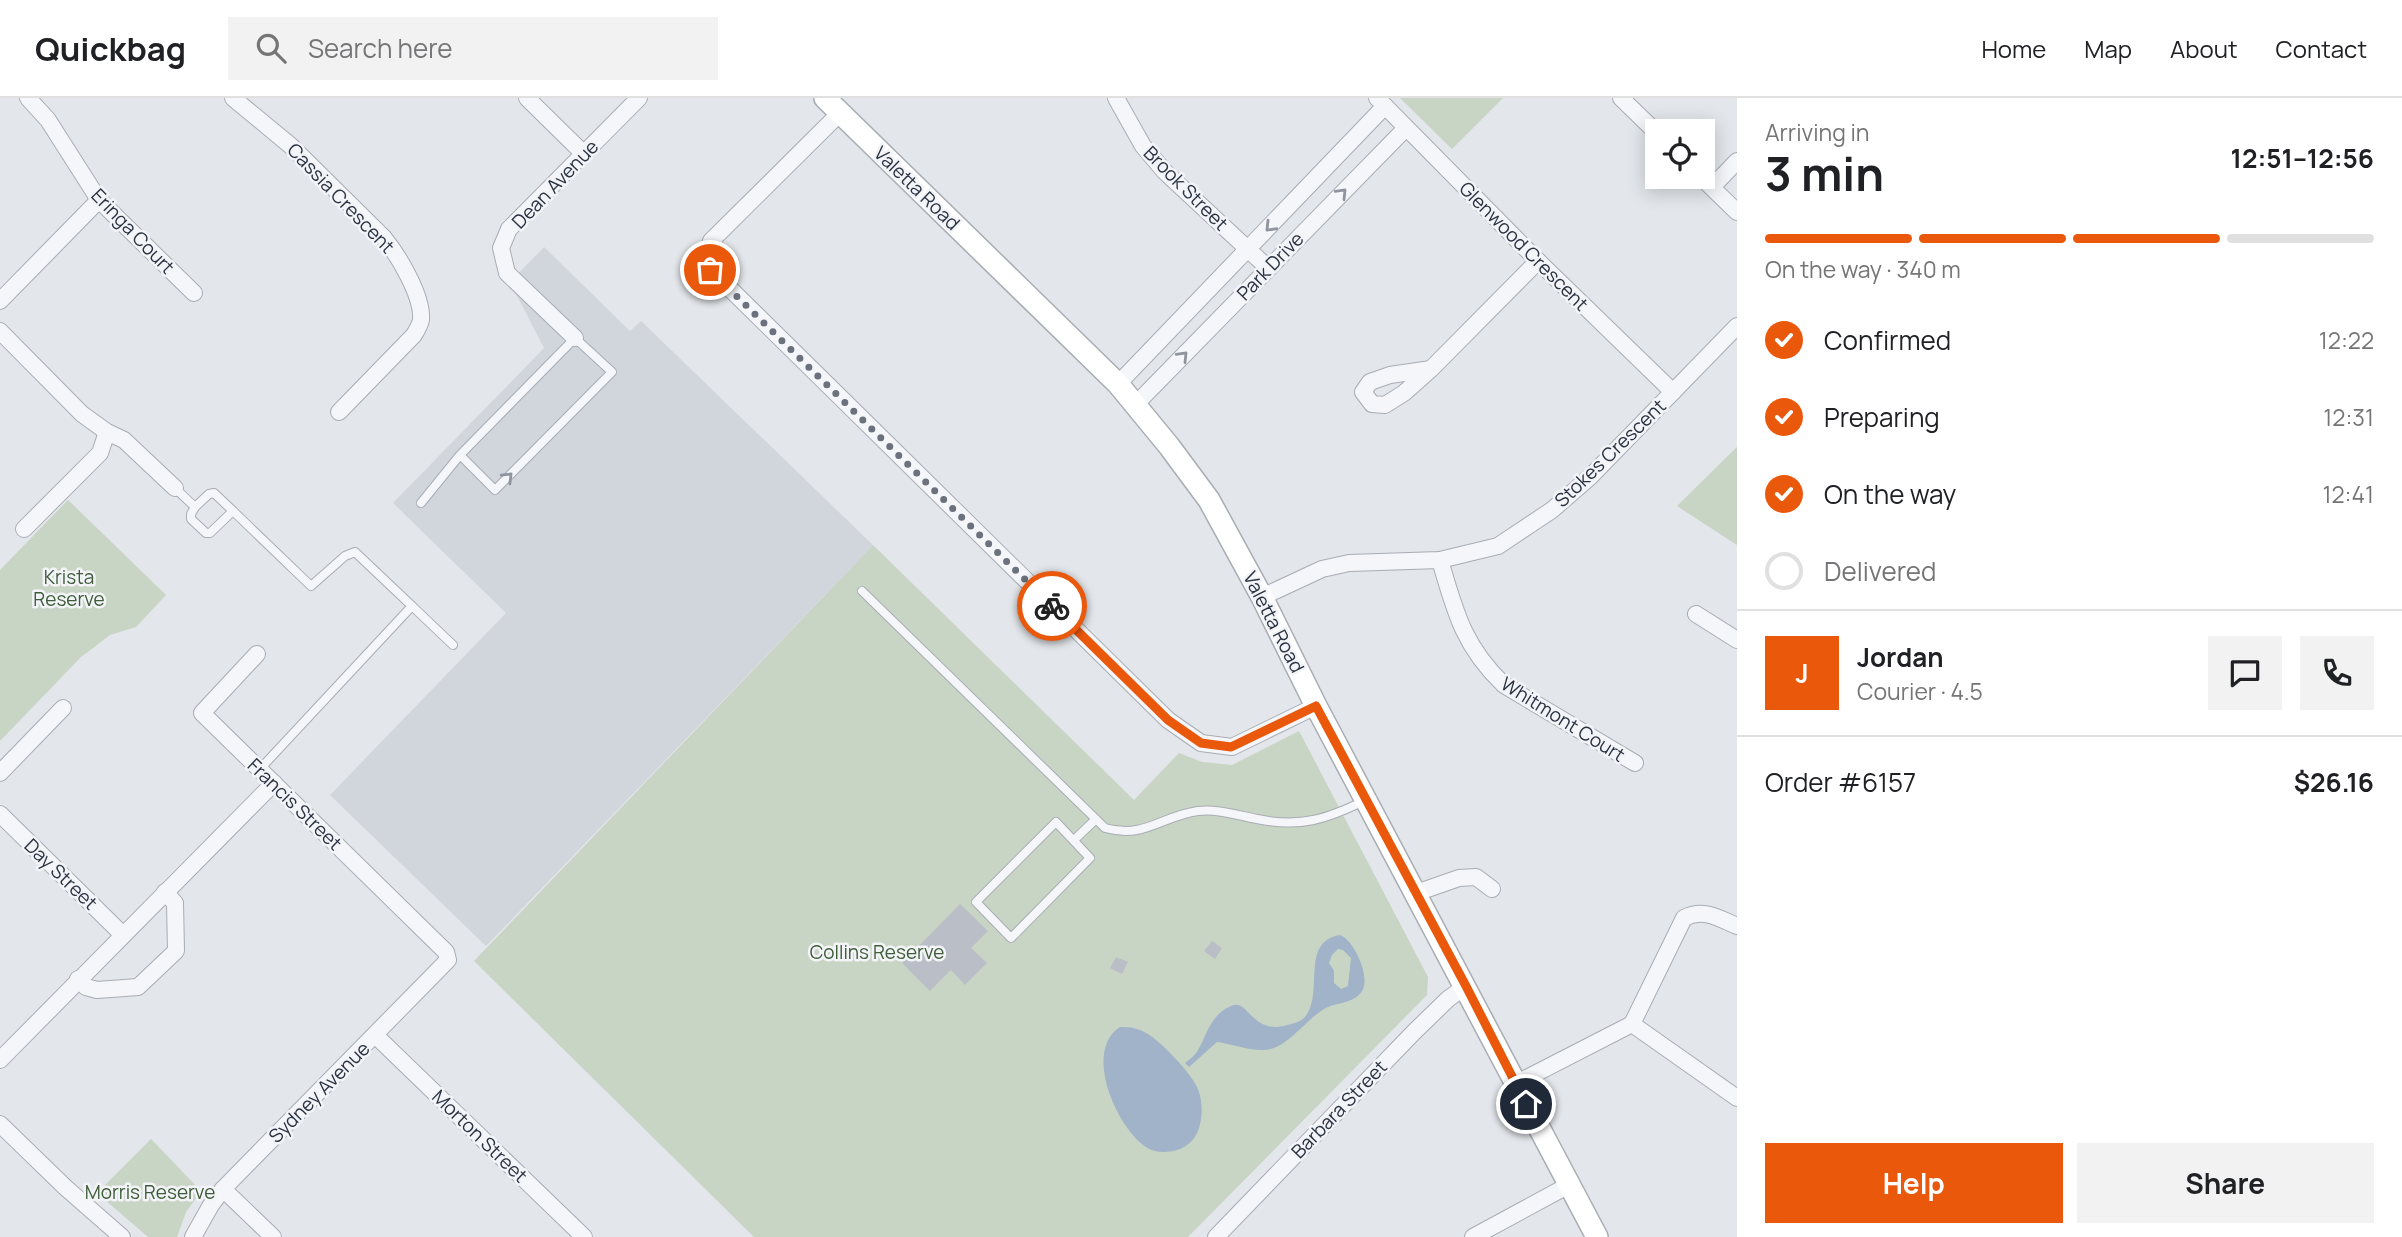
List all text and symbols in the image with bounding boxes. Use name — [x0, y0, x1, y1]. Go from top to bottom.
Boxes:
search box — [228, 17, 718, 80]
text: Quickbag — [35, 26, 186, 71]
icon: search — [252, 29, 290, 67]
text: Search here — [308, 30, 453, 66]
text: Home — [1981, 32, 2046, 65]
text: Map — [2084, 32, 2132, 65]
text: About — [2170, 32, 2238, 65]
text: Contact — [2276, 32, 2367, 65]
text: Arriving in — [1765, 116, 1870, 148]
map controls — [1645, 119, 1715, 189]
button: locate — [1645, 119, 1715, 189]
street label: Dean Avenue — [506, 134, 604, 234]
street label: Cassia Crescent — [282, 137, 400, 259]
street label: Valetta Road — [868, 140, 966, 236]
street label: Brook Street — [1138, 140, 1234, 236]
text: 12:51–12:56 — [2231, 140, 2374, 176]
text: 3 min — [1765, 142, 1884, 205]
street label: Glenwood Crescent — [1454, 176, 1594, 316]
street label: Eringa Court — [86, 183, 180, 279]
one-way arrow — [1333, 188, 1346, 201]
one-way arrow — [1266, 218, 1279, 231]
street label: Park Drive — [1231, 226, 1309, 306]
pin — [680, 240, 740, 300]
icon: bag — [691, 251, 729, 289]
text: On the way · 340 m — [1765, 253, 1961, 285]
icon: check — [1765, 321, 1803, 359]
text: Confirmed — [1824, 322, 1951, 358]
text: 12:22 — [2319, 324, 2374, 356]
one-way arrow — [1174, 351, 1187, 364]
street label: Stokes Crescent — [1549, 393, 1671, 513]
icon: check — [1765, 398, 1803, 436]
text: Preparing — [1824, 399, 1940, 435]
text: 12:31 — [2323, 401, 2374, 433]
one-way arrow — [500, 472, 513, 485]
icon: check — [1765, 475, 1803, 513]
text: On the way — [1824, 476, 1956, 512]
text: 12:41 — [2323, 478, 2374, 510]
text: Delivered — [1824, 553, 1936, 589]
park label: Krista Reserve — [33, 564, 105, 612]
street label: Valetta Road — [1237, 567, 1311, 677]
courier — [1017, 571, 1087, 641]
icon: bike — [1033, 587, 1071, 625]
button: chat — [2208, 636, 2282, 710]
button: phone — [2300, 636, 2374, 710]
text: Jordan — [1857, 639, 1943, 675]
text: J — [1795, 655, 1809, 691]
street label: Whitmont Court — [1496, 670, 1630, 768]
text: Courier · 4.5 — [1857, 675, 1983, 707]
street label: Francis Street — [242, 752, 348, 856]
text: Order #6157 — [1765, 764, 1916, 800]
text: $26.16 — [2294, 764, 2374, 800]
street label: Day Street — [19, 833, 103, 915]
park label: Collins Reserve — [810, 939, 944, 965]
street label: Sydney Avenue — [263, 1036, 375, 1148]
street label: Barbara Street — [1285, 1054, 1393, 1164]
pin — [1496, 1074, 1556, 1134]
street label: Morton Street — [427, 1084, 533, 1188]
icon: home — [1507, 1085, 1545, 1123]
button: Help — [1765, 1143, 2063, 1223]
button: Share — [2077, 1143, 2374, 1223]
park label: Morris Reserve — [85, 1179, 215, 1205]

